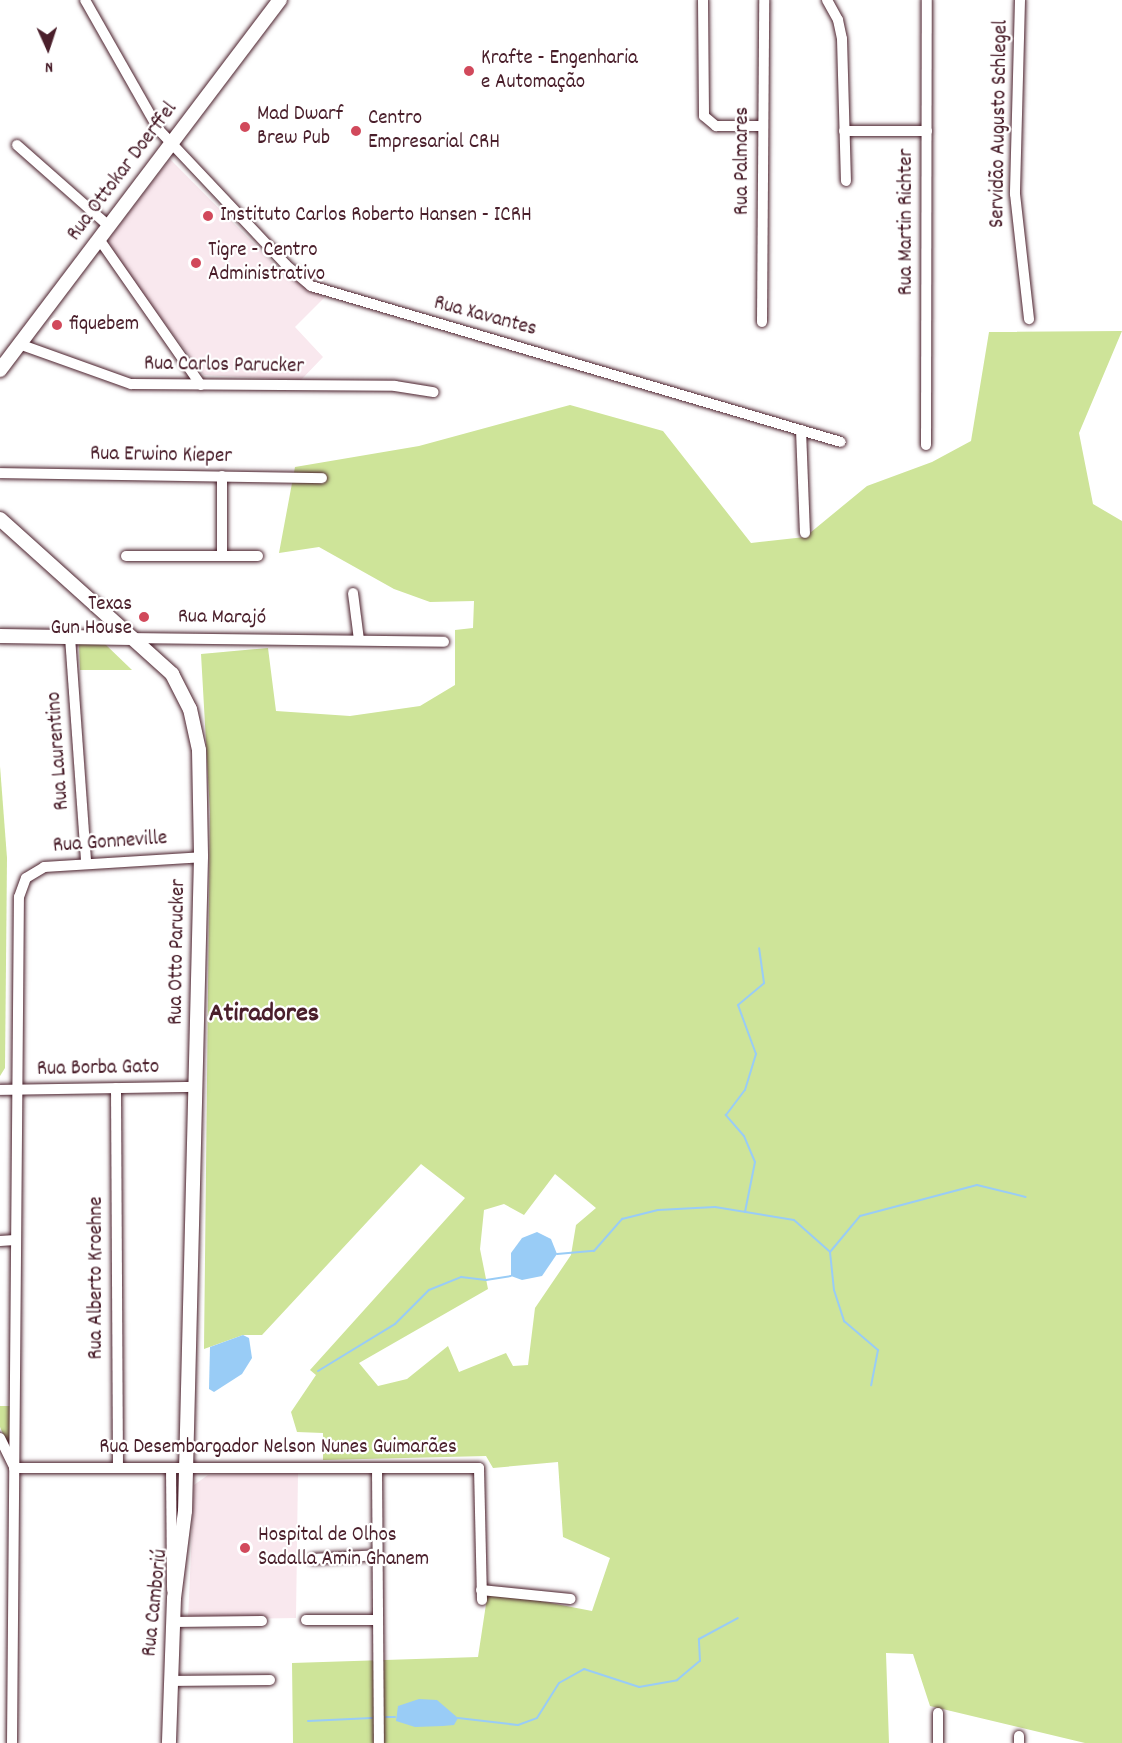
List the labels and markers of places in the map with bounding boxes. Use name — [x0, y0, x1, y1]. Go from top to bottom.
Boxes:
place label: Krafte - Engenharia e Automação — [481, 46, 638, 96]
marker: Krafte - Engenharia e Automação — [462, 64, 476, 78]
place label: Mad Dwarf Brew Pub — [257, 102, 343, 152]
place label: Centro Empresarial CRH — [368, 106, 500, 156]
marker: Mad Dwarf Brew Pub — [238, 120, 252, 134]
marker: Centro Empresarial CRH — [349, 124, 363, 138]
place label: Instituto Carlos Roberto Hansen - ICRH — [220, 203, 532, 229]
marker: Instituto Carlos Roberto Hansen - ICRH — [201, 209, 215, 223]
place label: Tigre - Centro Administrativo — [208, 238, 325, 288]
marker: Tigre - Centro Administrativo — [189, 256, 203, 270]
place label: fiquebem — [69, 312, 139, 338]
marker: fiquebem — [50, 318, 64, 332]
place label: Texas Gun House — [51, 592, 132, 642]
marker: Texas Gun House — [137, 610, 151, 624]
place label: Hospital de Olhos Sadalla Amin Ghanem — [258, 1523, 429, 1573]
marker: Hospital de Olhos Sadalla Amin Ghanem — [236, 1539, 254, 1557]

